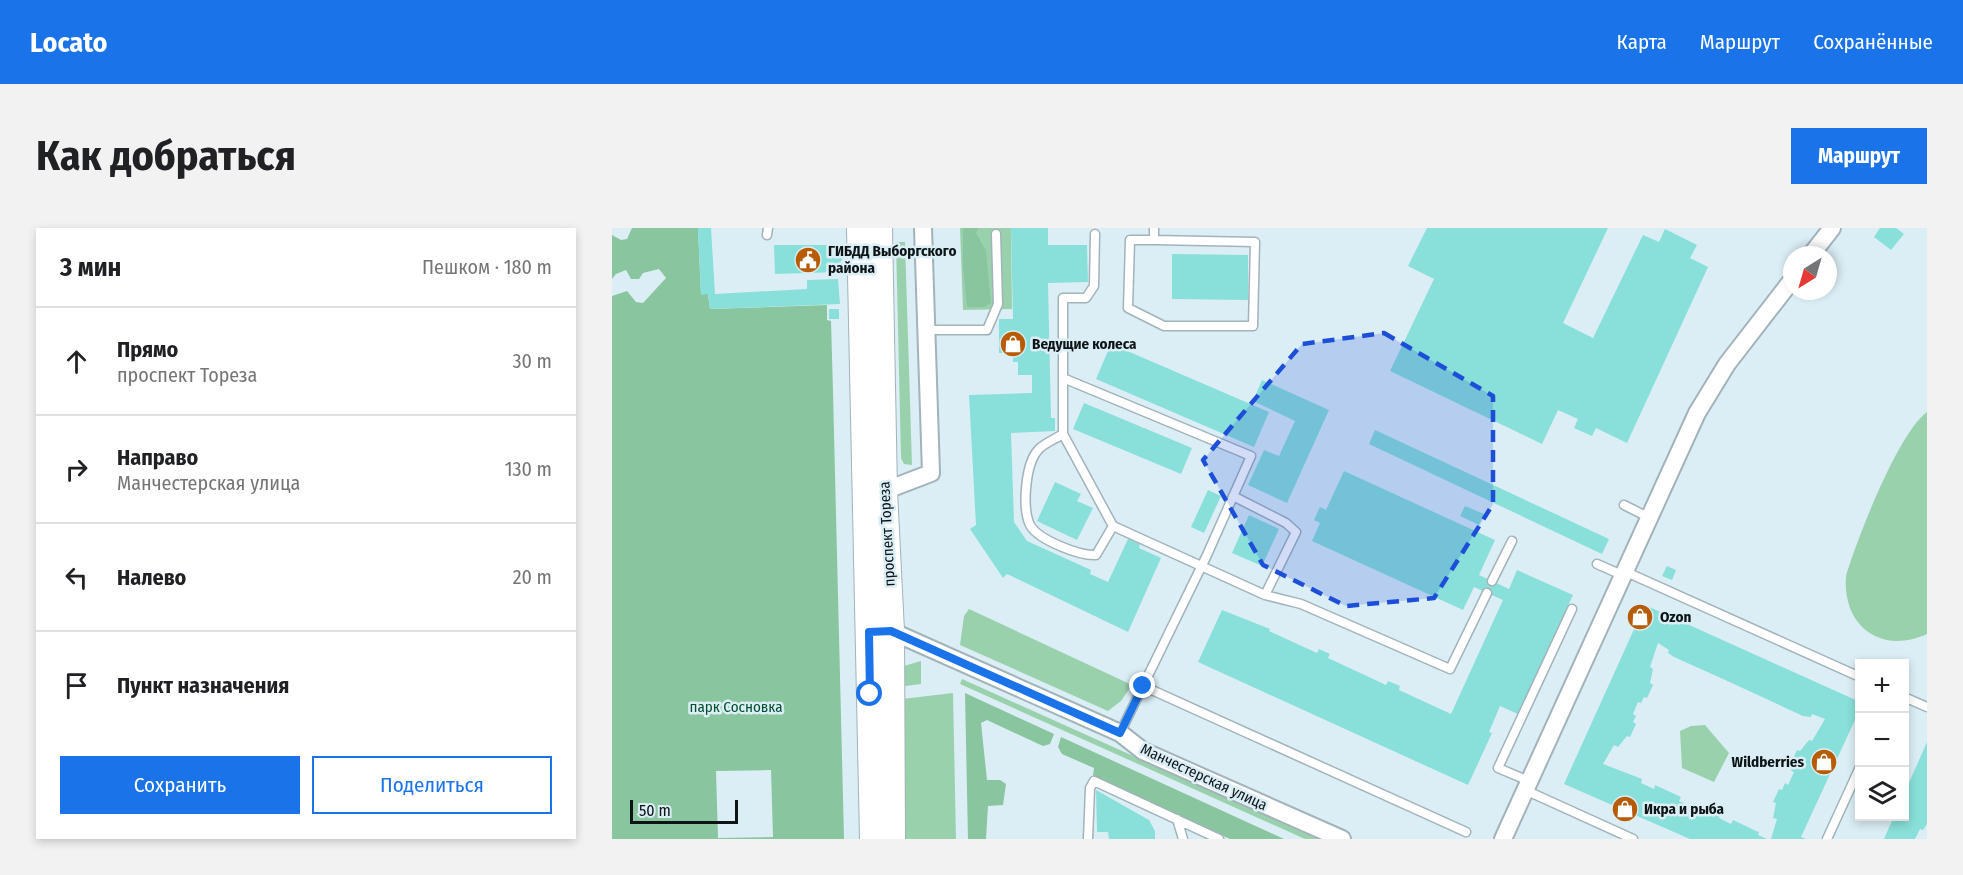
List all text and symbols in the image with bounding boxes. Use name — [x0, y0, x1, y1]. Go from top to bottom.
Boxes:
text: Locato — [30, 26, 108, 59]
text: Карта — [1617, 29, 1667, 55]
text: Маршрут — [1700, 29, 1780, 55]
text: Сохранённые — [1813, 29, 1933, 55]
button: Маршрут — [1791, 128, 1927, 184]
text: Как добраться — [36, 131, 296, 181]
place label: ГИБДД Выборгского района — [828, 242, 956, 277]
public building icon: ГИБДД Выборгского района — [793, 245, 823, 275]
north arrow — [1783, 246, 1837, 300]
text: 3 мин — [60, 252, 121, 283]
text: Пешком · 180 m — [422, 255, 552, 279]
shop icon: Ведущие колеса — [998, 329, 1028, 359]
place label: Ведущие колеса — [1032, 335, 1137, 353]
text: Прямо — [117, 336, 178, 363]
icon: ahead — [60, 345, 93, 378]
text: 30 m — [512, 349, 552, 373]
text: проспект Тореза — [117, 363, 257, 387]
text: Направо — [117, 444, 198, 471]
icon: right — [60, 453, 93, 486]
text: 130 m — [505, 457, 552, 481]
text: Манчестерская улица — [117, 471, 300, 495]
street label: проспект Тореза — [875, 481, 899, 587]
icon: left — [60, 561, 93, 594]
text: Налево — [117, 564, 186, 591]
text: 20 m — [513, 565, 552, 589]
shop icon: Ozon — [1625, 602, 1655, 632]
place label: Ozon — [1660, 608, 1691, 626]
map controls — [1855, 659, 1909, 821]
button: + — [1855, 659, 1909, 713]
icon: arrive — [60, 669, 93, 702]
text: Пункт назначения — [117, 672, 289, 699]
route end — [1129, 672, 1155, 698]
route start — [856, 680, 882, 706]
park label: парк Сосновка — [689, 698, 783, 716]
button: − — [1855, 713, 1909, 767]
street label: Манчестерская улица — [1138, 740, 1270, 814]
shop icon: Wildberries — [1809, 747, 1839, 777]
place label: Wildberries — [1732, 753, 1804, 771]
button: Сохранить — [60, 756, 300, 814]
button: Поделиться — [312, 756, 552, 814]
button: layers — [1855, 767, 1909, 821]
shop icon: Икра и рыба — [1610, 794, 1640, 824]
scale bar — [630, 797, 738, 824]
place label: Икра и рыба — [1644, 800, 1725, 818]
text: 50 m — [639, 801, 671, 820]

